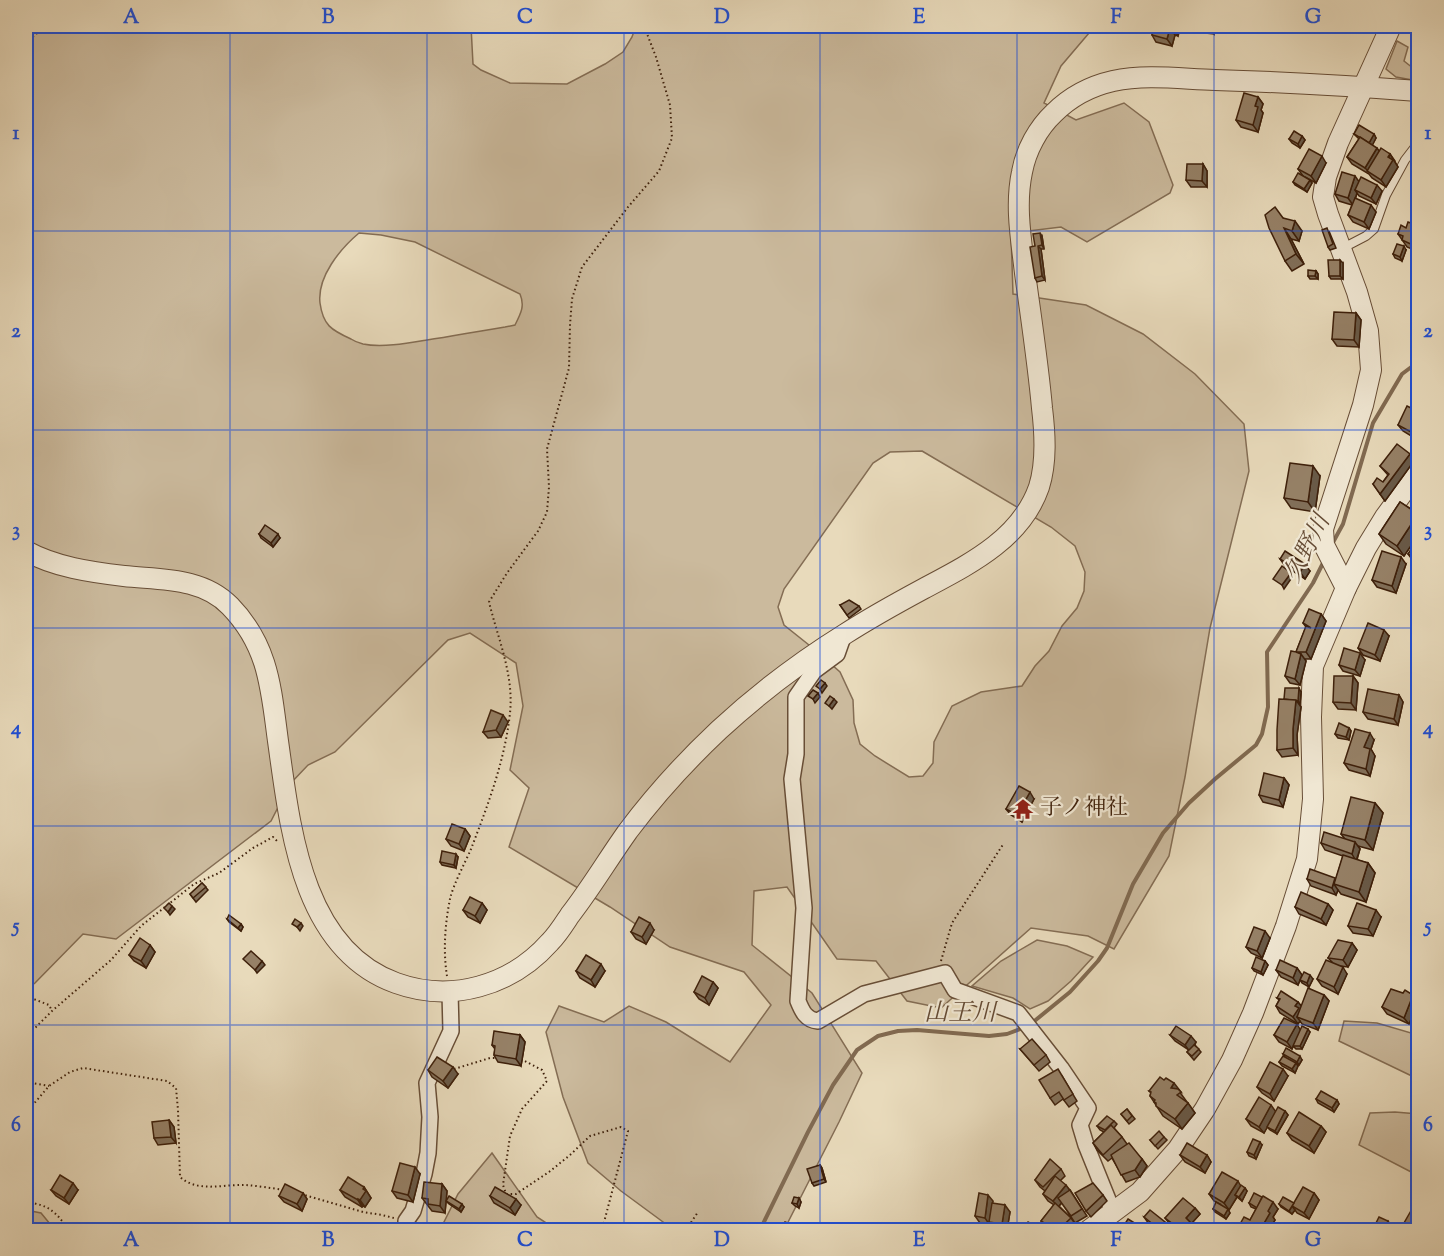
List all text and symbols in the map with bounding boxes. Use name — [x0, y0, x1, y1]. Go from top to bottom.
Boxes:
text: A — [123, 4, 140, 33]
text: B — [322, 4, 335, 33]
text: C — [517, 4, 533, 33]
text: D — [714, 4, 730, 33]
text: E — [913, 4, 926, 33]
text: F — [1110, 4, 1122, 33]
text: G — [1305, 4, 1322, 33]
text: 1 — [13, 120, 20, 149]
text: 1 — [1425, 120, 1432, 149]
text: 2 — [11, 318, 21, 347]
text: 2 — [1423, 318, 1433, 347]
water label: 久野川 — [1277, 507, 1341, 589]
text: 3 — [12, 517, 20, 546]
text: 3 — [1424, 517, 1432, 546]
text: 4 — [10, 715, 21, 744]
text: 4 — [1422, 715, 1433, 744]
place label: 子ノ神社 — [1040, 793, 1128, 825]
temple icon: 子ノ神社 — [1011, 797, 1035, 821]
text: 5 — [11, 913, 20, 942]
text: 5 — [1423, 913, 1432, 942]
water label: 山王川 — [924, 997, 999, 1031]
text: 6 — [11, 1112, 21, 1141]
text: 6 — [1423, 1112, 1433, 1141]
text: A — [123, 1227, 140, 1256]
text: B — [322, 1227, 335, 1256]
text: C — [517, 1227, 533, 1256]
text: D — [714, 1227, 730, 1256]
text: E — [913, 1227, 926, 1256]
text: F — [1110, 1227, 1122, 1256]
text: G — [1305, 1227, 1322, 1256]

